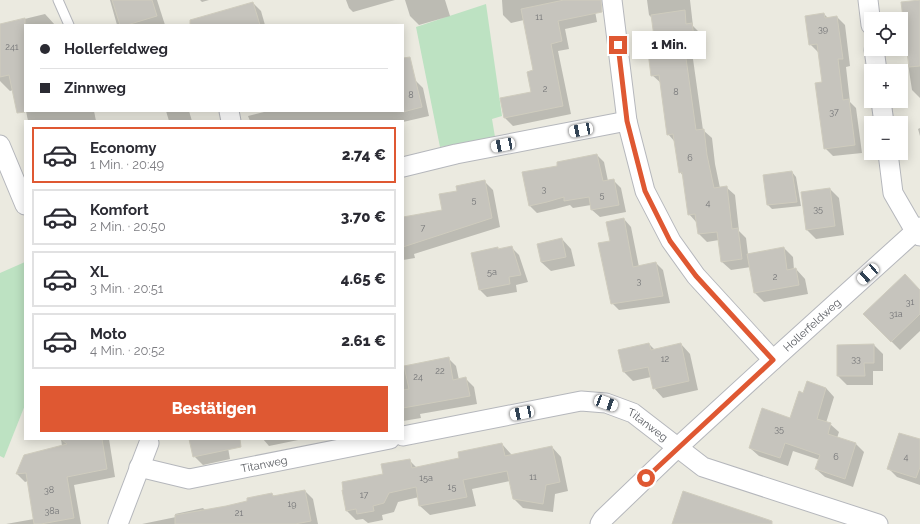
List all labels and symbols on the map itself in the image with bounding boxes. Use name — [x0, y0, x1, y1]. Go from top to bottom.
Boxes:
house number: 11 — [535, 12, 543, 22]
house number: 39 — [818, 24, 828, 34]
callout: 1 Min. — [632, 31, 706, 59]
route end — [609, 36, 627, 54]
house number: 241 — [5, 42, 19, 52]
house number: 2 — [543, 84, 548, 94]
house number: 8 — [673, 87, 679, 97]
house number: 8 — [408, 90, 414, 100]
house number: 37 — [829, 107, 839, 117]
car — [568, 122, 594, 138]
car — [490, 137, 516, 153]
house number: 6 — [687, 153, 693, 163]
house number: 3 — [542, 184, 547, 194]
house number: 5 — [600, 190, 605, 200]
house number: 5 — [472, 195, 477, 205]
house number: 4 — [706, 198, 711, 208]
house number: 35 — [813, 204, 823, 214]
house number: 7 — [421, 223, 426, 233]
car — [855, 262, 881, 286]
house number: 5a — [487, 267, 497, 277]
house number: 2 — [773, 272, 778, 282]
house number: 3 — [637, 276, 642, 286]
street label: Hollerfeldweg — [781, 296, 843, 354]
house number: 31 — [906, 297, 914, 307]
house number: 31a — [889, 309, 903, 319]
house number: 12 — [661, 354, 670, 364]
house number: 33 — [851, 354, 861, 364]
house number: 22 — [435, 366, 445, 376]
house number: 24 — [413, 372, 423, 382]
car — [593, 393, 619, 413]
car — [509, 405, 535, 421]
street label: Titanweg — [626, 405, 670, 444]
house number: 35 — [774, 424, 784, 434]
house number: 6 — [833, 452, 839, 462]
house number: 4 — [904, 452, 909, 462]
street label: Titanweg — [240, 453, 288, 475]
route start — [637, 469, 655, 487]
house number: 11 — [529, 472, 537, 482]
house number: 15a — [419, 473, 433, 483]
house number: 15 — [448, 482, 456, 492]
house number: 38 — [44, 485, 54, 495]
house number: 17 — [360, 490, 368, 500]
house number: 19 — [287, 499, 297, 509]
house number: 38a — [44, 506, 60, 516]
house number: 21 — [235, 508, 243, 518]

